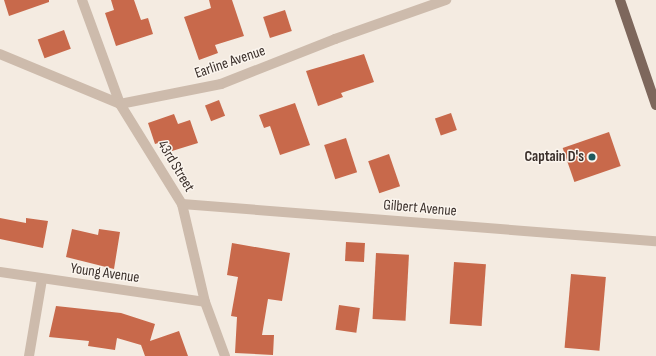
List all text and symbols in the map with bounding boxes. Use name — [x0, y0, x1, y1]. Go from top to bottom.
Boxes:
street label: Earline Avenue — [192, 42, 268, 82]
street label: 43rd Street — [154, 137, 198, 195]
place label: Captain D's — [524, 148, 584, 166]
marker: Captain D's — [587, 152, 597, 162]
street label: Gilbert Avenue — [383, 196, 457, 220]
street label: Young Avenue — [69, 259, 141, 287]

